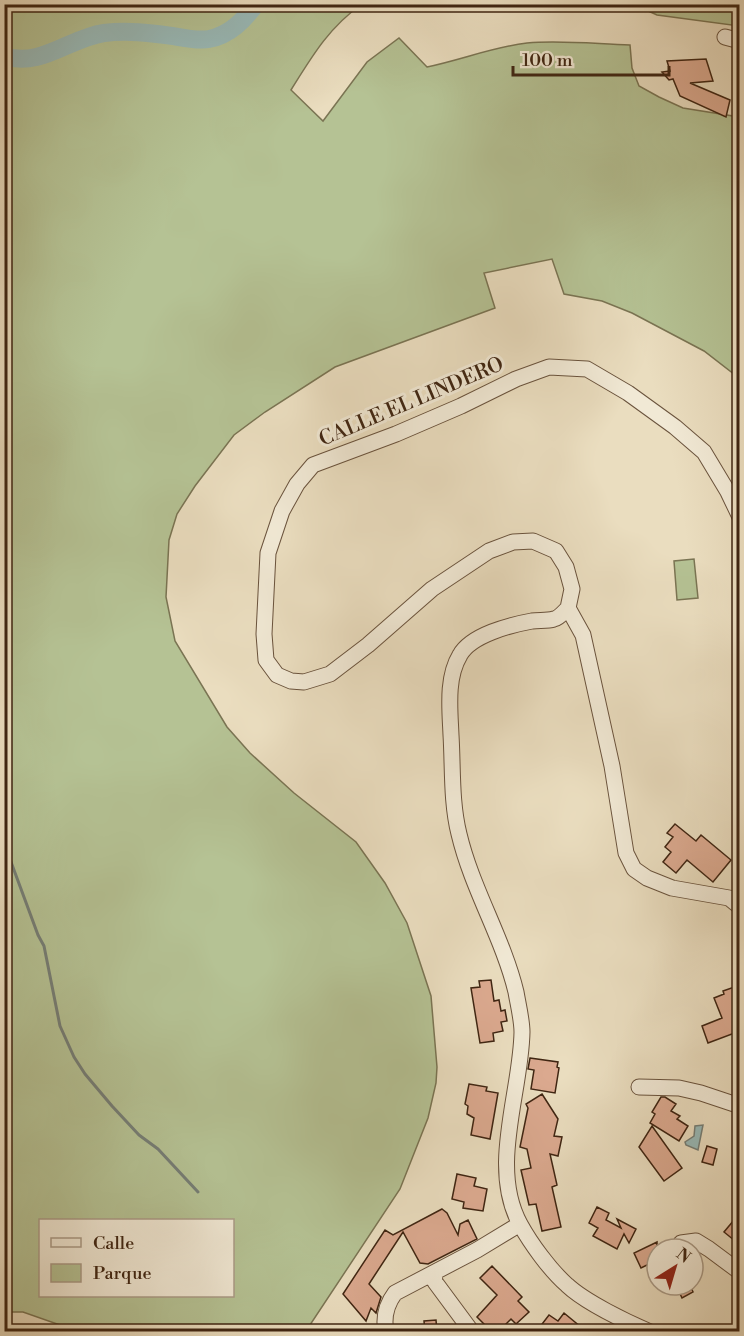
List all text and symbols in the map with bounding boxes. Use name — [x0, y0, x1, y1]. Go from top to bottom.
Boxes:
scale bar — [513, 39, 669, 77]
text: 100 m — [522, 49, 573, 72]
street label: CALLE EL LINDERO — [316, 352, 508, 453]
legend — [39, 1219, 234, 1297]
text: Calle — [93, 1232, 134, 1255]
north arrow — [645, 1237, 705, 1297]
text: N — [672, 1244, 695, 1268]
text: Parque — [93, 1262, 152, 1285]

